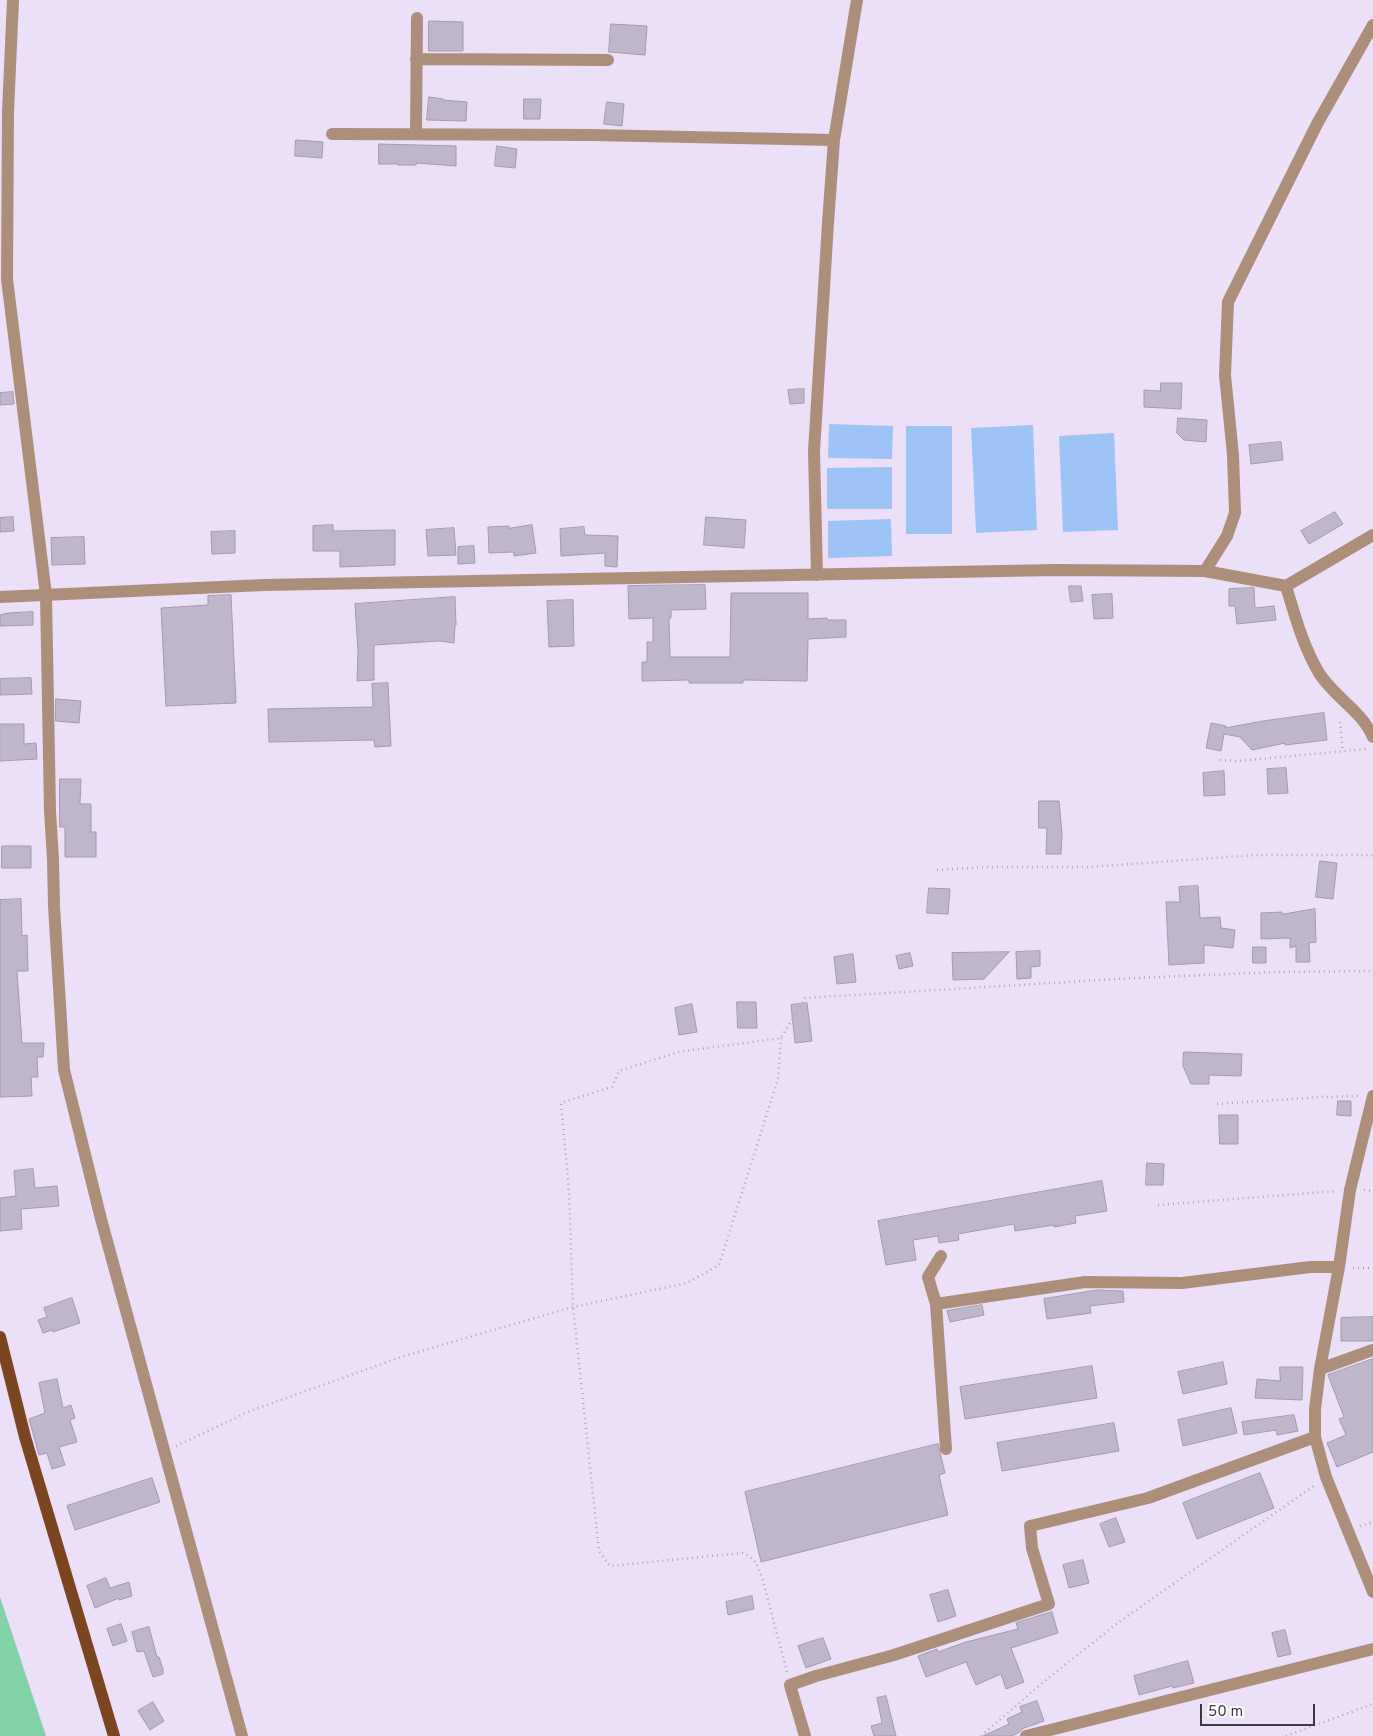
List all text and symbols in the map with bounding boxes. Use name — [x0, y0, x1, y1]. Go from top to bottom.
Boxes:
scale bar — [1203, 1694, 1318, 1726]
text: 50 m — [1208, 1703, 1243, 1722]

